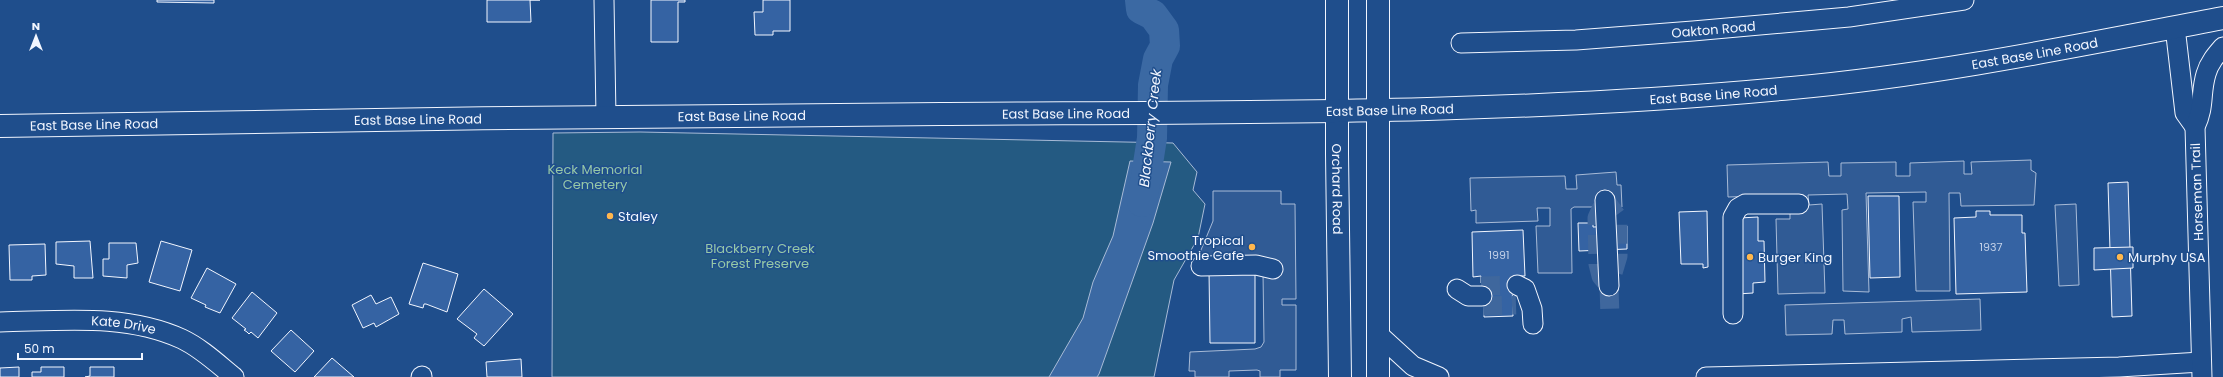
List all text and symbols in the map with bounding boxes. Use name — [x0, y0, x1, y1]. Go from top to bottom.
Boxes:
north arrow — [16, 16, 56, 56]
street label: Oakton Road — [1671, 16, 1756, 42]
text: N — [32, 18, 40, 34]
street label: East Base Line Road — [1970, 33, 2099, 74]
water label: Blackberry Creek — [1134, 67, 1166, 188]
street label: East Base Line Road — [1649, 80, 1778, 109]
street label: East Base Line Road — [1326, 99, 1454, 121]
street label: East Base Line Road — [1002, 104, 1130, 123]
street label: East Base Line Road — [678, 105, 806, 126]
street label: East Base Line Road — [354, 109, 482, 130]
street label: East Base Line Road — [30, 114, 158, 135]
street label: Orchard Road — [1327, 143, 1348, 235]
street label: Horseman Trail — [2186, 143, 2208, 241]
park label: Keck Memorial Cemetery — [548, 160, 642, 194]
place label: Staley — [618, 207, 658, 226]
marker: Staley — [605, 211, 615, 221]
place label: Tropical Smoothie Cafe — [1147, 231, 1244, 265]
park label: Blackberry Creek Forest Preserve — [705, 239, 815, 273]
house number: 1937 — [1980, 239, 2002, 255]
marker: Tropical Smoothie Cafe — [1247, 242, 1257, 252]
house number: 1991 — [1489, 247, 1509, 263]
place label: Burger King — [1758, 248, 1832, 267]
place label: Murphy USA — [2128, 248, 2206, 267]
marker: Burger King — [1745, 252, 1755, 262]
marker: Murphy USA — [2115, 252, 2125, 262]
street label: Kate Drive — [91, 311, 158, 339]
scale bar — [18, 335, 142, 361]
text: 50 m — [24, 340, 55, 357]

